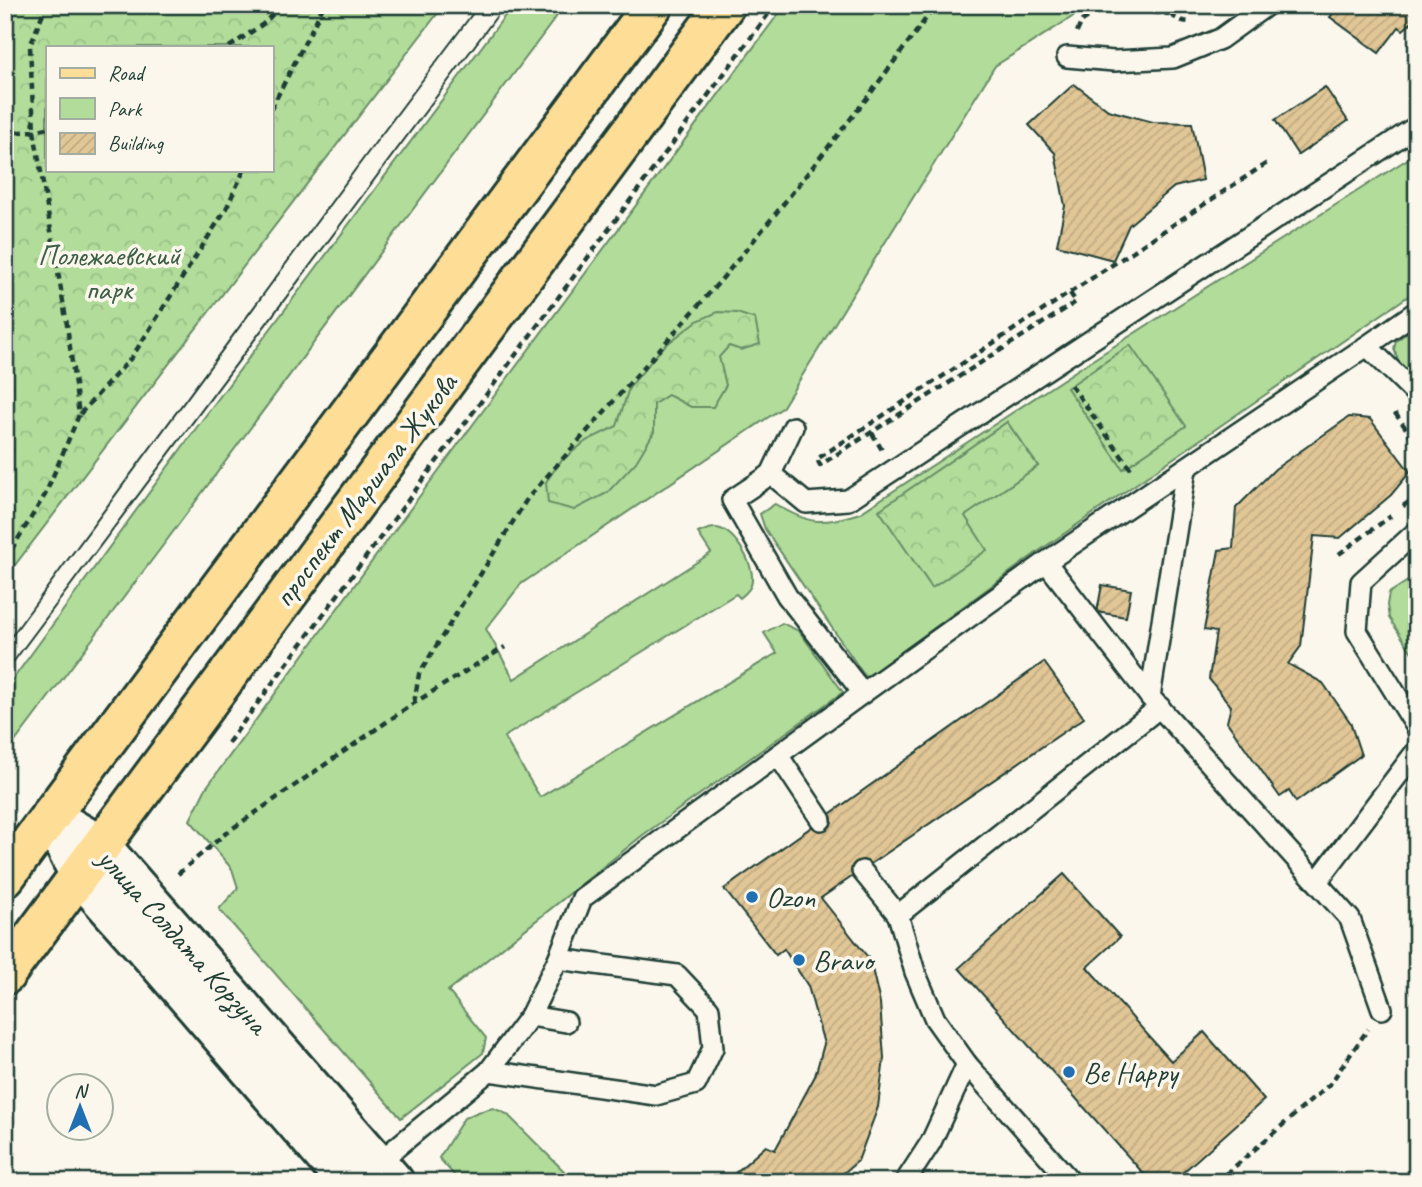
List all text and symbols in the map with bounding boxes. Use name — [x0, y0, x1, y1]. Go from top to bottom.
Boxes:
legend — [46, 46, 273, 172]
text: Road — [108, 60, 147, 86]
text: Park — [108, 96, 143, 122]
text: Building — [108, 130, 165, 156]
park label: Полежаевский парк — [38, 236, 182, 308]
street label: проспект Маршала Жукова — [265, 364, 466, 614]
street label: улица Солдата Корзуна — [88, 839, 278, 1044]
place label: Ozon — [766, 878, 816, 916]
marker: Ozon — [744, 889, 760, 905]
place label: Bravo — [813, 941, 876, 979]
marker: Bravo — [791, 952, 807, 968]
place label: Be Happy — [1083, 1053, 1180, 1091]
marker: Be Happy — [1061, 1064, 1077, 1080]
north arrow — [46, 1072, 116, 1142]
text: N — [74, 1079, 89, 1103]

